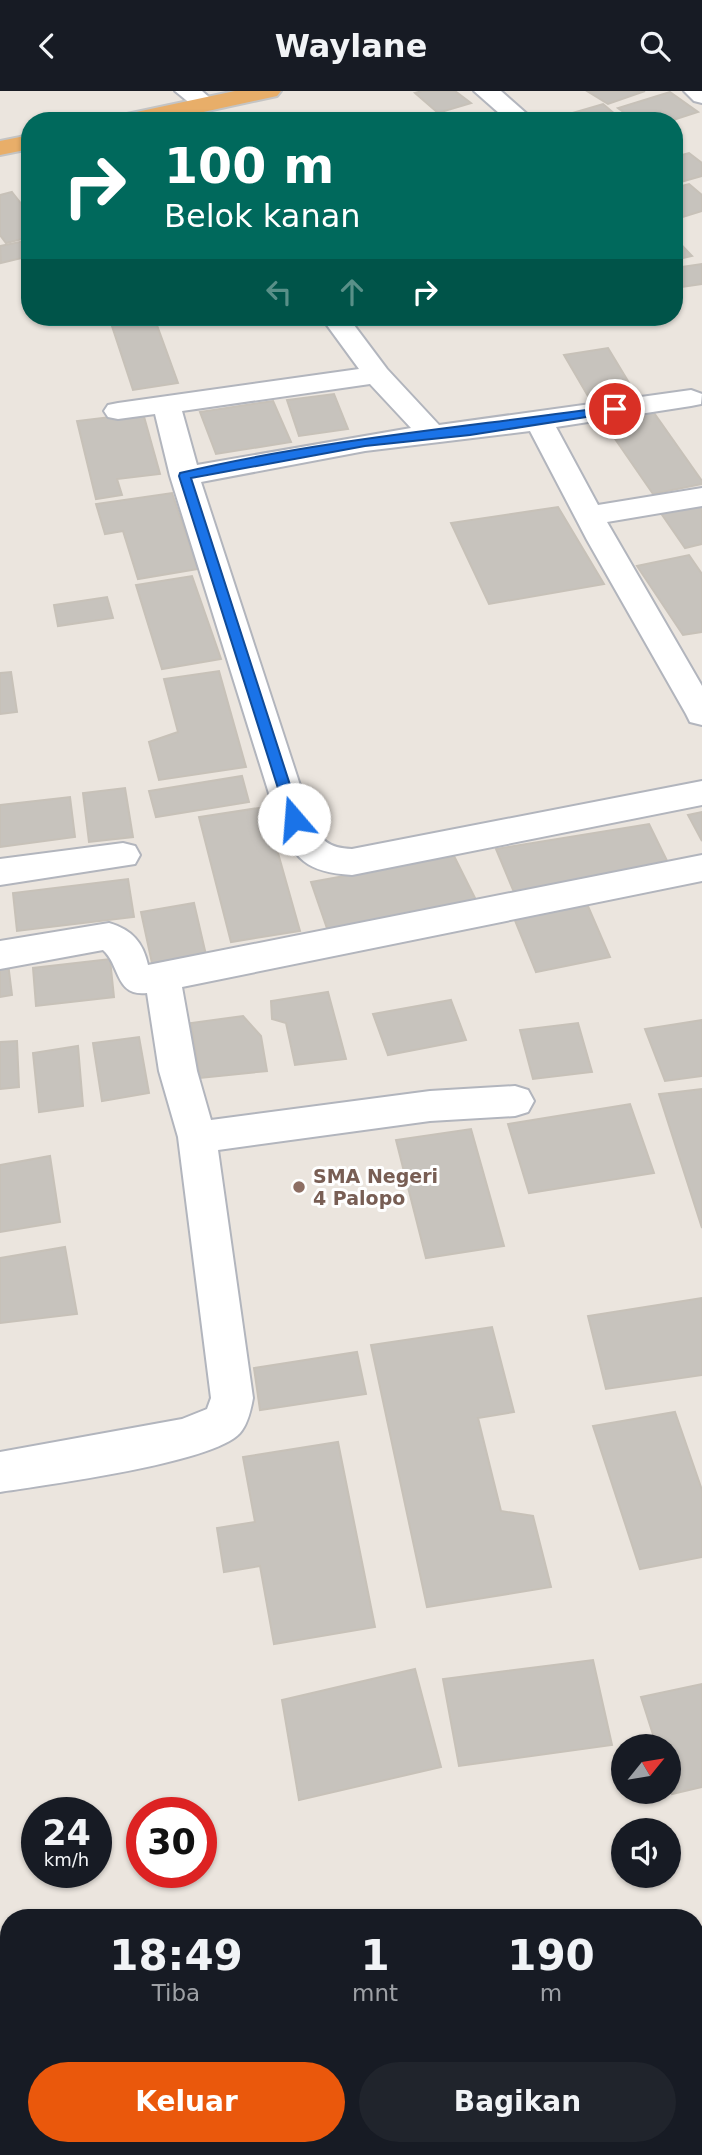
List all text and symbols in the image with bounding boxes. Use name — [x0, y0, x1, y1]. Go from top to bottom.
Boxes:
icon: back — [28, 27, 66, 65]
text: Waylane — [275, 27, 427, 65]
icon: search — [636, 27, 674, 65]
text: 100 m — [164, 138, 334, 195]
icon: right — [49, 140, 140, 231]
text: Belok kanan — [164, 197, 361, 235]
icon: left — [260, 273, 298, 311]
icon: ahead — [333, 273, 371, 311]
icon: right — [406, 273, 444, 311]
pin — [585, 379, 645, 439]
icon: arrive — [596, 390, 634, 428]
position arrow — [257, 782, 331, 856]
place label: SMA Negeri 4 Palopo — [313, 1165, 438, 1209]
marker: SMA Negeri 4 Palopo — [291, 1179, 307, 1195]
north arrow — [611, 1734, 681, 1804]
map controls — [611, 1734, 681, 1888]
speed limit sign: 30 — [126, 1797, 217, 1888]
text: 24 — [42, 1813, 91, 1853]
button: sound — [611, 1818, 681, 1888]
text: km/h — [44, 1849, 89, 1870]
text: 18:49 — [109, 1931, 243, 1980]
text: 1 — [360, 1931, 390, 1980]
text: 190 — [507, 1931, 595, 1980]
text: Tiba — [152, 1980, 200, 2006]
text: mnt — [352, 1980, 398, 2006]
text: m — [540, 1980, 562, 2006]
button: Keluar — [28, 2062, 345, 2142]
button: Bagikan — [359, 2062, 676, 2142]

